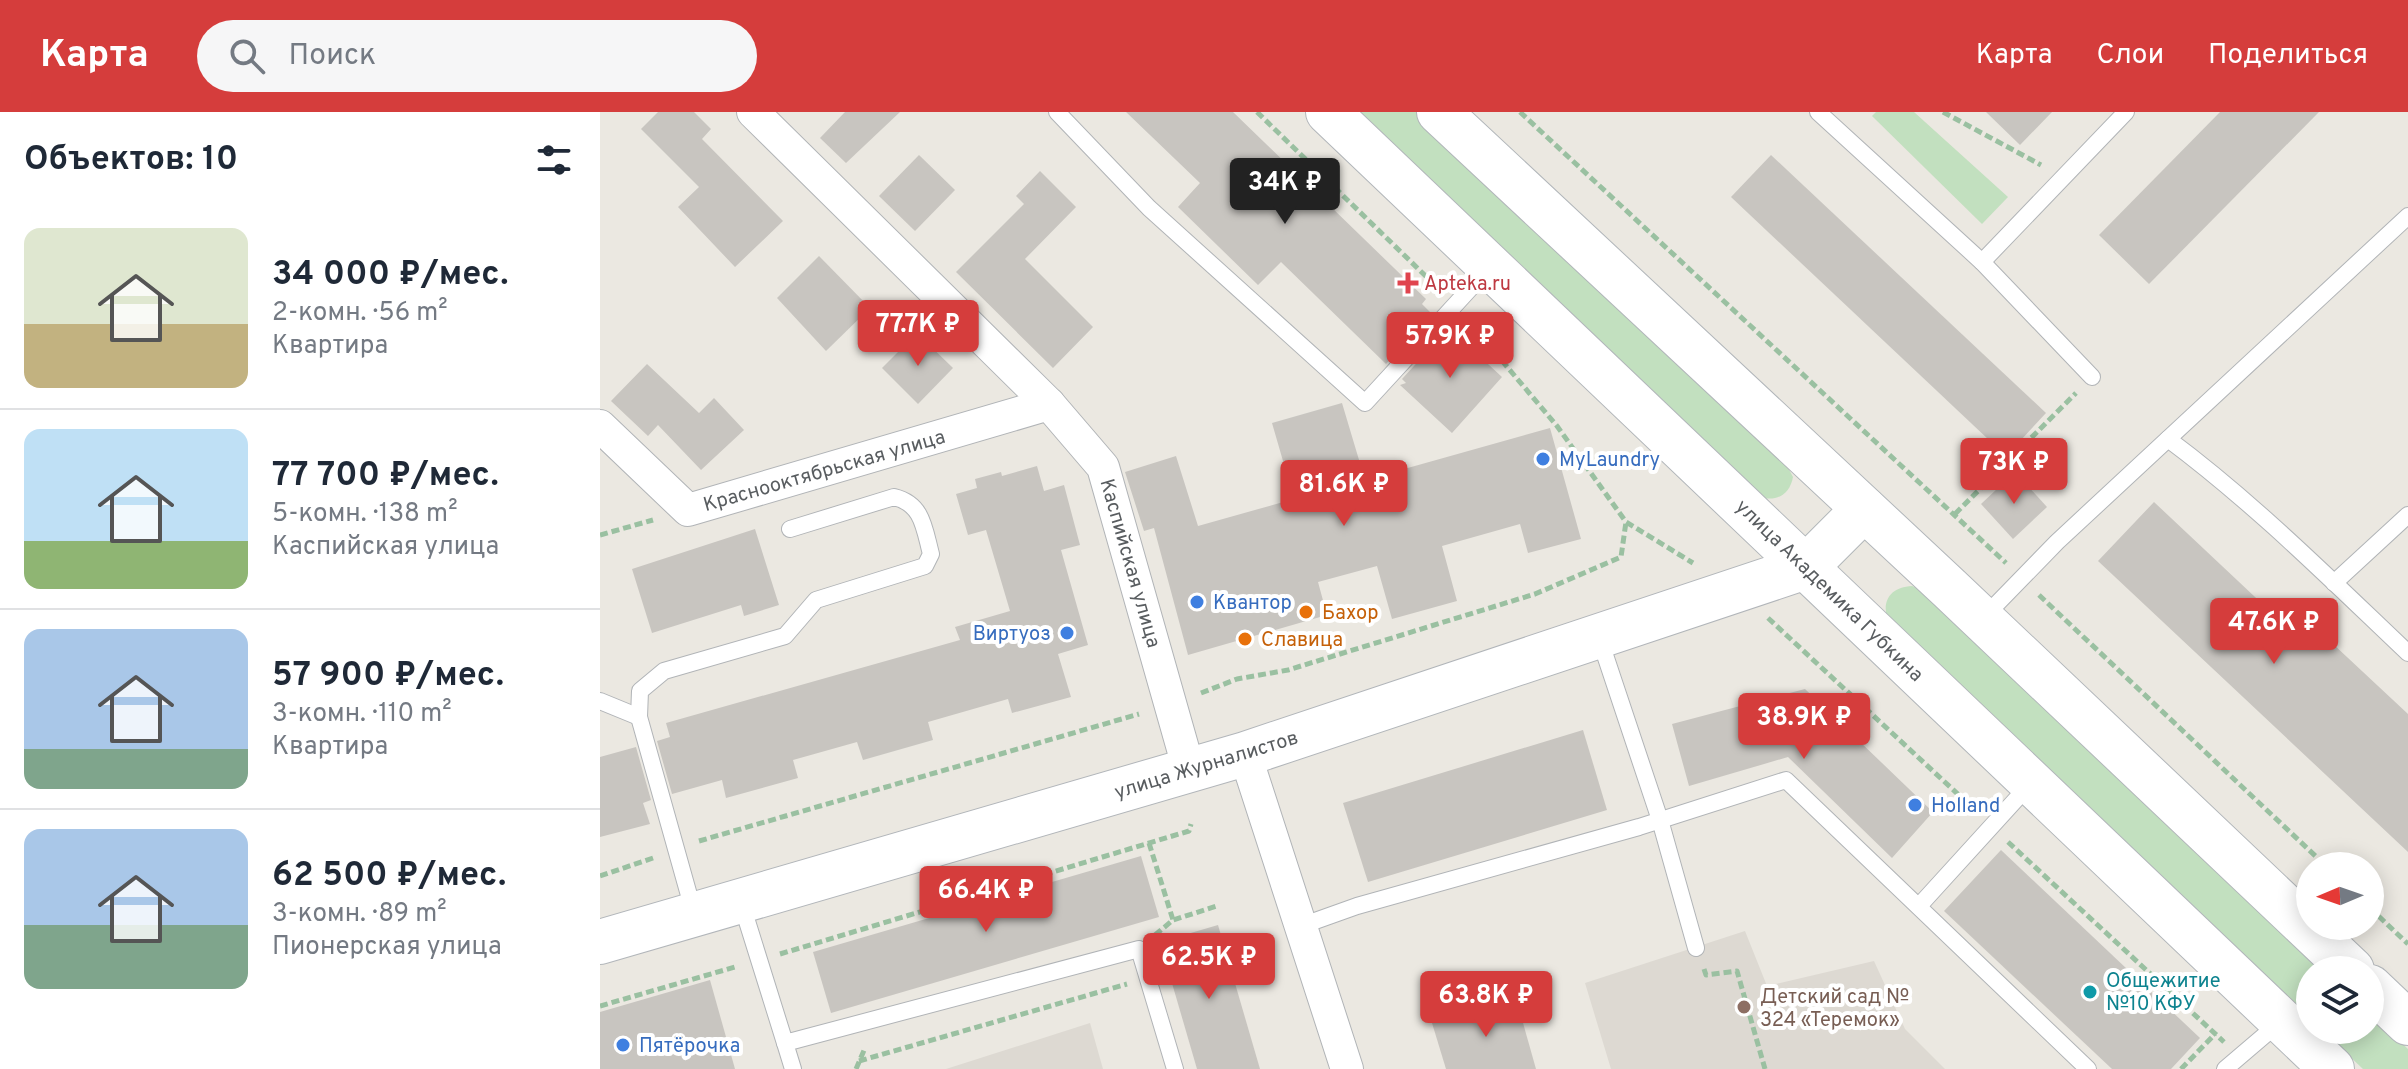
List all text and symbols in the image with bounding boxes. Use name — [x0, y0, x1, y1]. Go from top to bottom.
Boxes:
search box — [197, 20, 757, 92]
text: Карта — [40, 32, 149, 81]
icon: search — [225, 34, 269, 78]
text: Поиск — [289, 38, 376, 75]
text: Карта — [1976, 38, 2052, 74]
text: Слои — [2096, 38, 2164, 74]
text: Поделиться — [2208, 38, 2368, 74]
icon: filters — [532, 138, 576, 182]
text: Объектов: 10 — [24, 139, 238, 182]
pin: 34K ₽ — [1229, 158, 1341, 226]
text: 34K ₽ — [1248, 167, 1322, 200]
text: 34 000 ₽/мес. — [272, 254, 509, 297]
icon: home — [88, 260, 184, 356]
place label: Apteka.ru — [1424, 272, 1511, 298]
marker: Apteka.ru — [1399, 274, 1417, 292]
text: 2-комн. · 56 m² — [272, 297, 448, 330]
pin: 77.7K ₽ — [844, 300, 992, 368]
text: 77.7K ₽ — [876, 309, 960, 342]
pin: 57.9K ₽ — [1376, 312, 1524, 380]
text: 57.9K ₽ — [1405, 321, 1495, 354]
text: Квартира — [272, 330, 388, 363]
street label: Краснооктябрьская улица — [701, 425, 949, 519]
pin: 73K ₽ — [1958, 438, 2070, 506]
text: 73K ₽ — [1978, 447, 2050, 480]
place label: MyLaundry — [1559, 448, 1660, 474]
marker: MyLaundry — [1534, 450, 1552, 468]
text: 77 700 ₽/мес. — [272, 455, 499, 498]
pin: 81.6K ₽ — [1270, 460, 1418, 528]
icon: home — [88, 461, 184, 557]
text: 81.6K ₽ — [1298, 469, 1390, 502]
street label: Каспийская улица — [1092, 476, 1166, 651]
street label: улица Академика Губкина — [1729, 495, 1928, 688]
text: 5-комн. · 138 m² — [272, 498, 458, 531]
text: Каспийская улица — [272, 531, 499, 564]
place label: Квантор — [1213, 591, 1292, 617]
marker: Квантор — [1188, 593, 1206, 611]
pin: 47.6K ₽ — [2200, 598, 2348, 666]
place label: Бахор — [1322, 601, 1379, 627]
marker: Бахор — [1297, 603, 1315, 621]
text: 47.6K ₽ — [2228, 607, 2320, 640]
place label: Виртуоз — [973, 622, 1051, 648]
marker: Виртуоз — [1058, 624, 1076, 642]
place label: Славица — [1261, 628, 1343, 654]
marker: Славица — [1236, 630, 1254, 648]
text: 57 900 ₽/мес. — [272, 655, 504, 698]
icon: home — [88, 661, 184, 757]
pin: 38.9K ₽ — [1730, 693, 1878, 761]
text: 3-комн. · 110 m² — [272, 698, 452, 731]
text: 38.9K ₽ — [1756, 702, 1852, 735]
street label: улица Журналистов — [1111, 726, 1302, 806]
text: Квартира — [272, 731, 388, 764]
place label: Holland — [1931, 794, 2000, 820]
marker: Holland — [1906, 796, 1924, 814]
north arrow — [2296, 852, 2384, 940]
map controls — [2296, 852, 2384, 1044]
text: 62 500 ₽/мес. — [272, 855, 506, 898]
icon: home — [88, 861, 184, 957]
pin: 66.4K ₽ — [912, 866, 1060, 934]
text: 66.4K ₽ — [938, 875, 1034, 908]
text: 3-комн. · 89 m² — [272, 898, 447, 931]
text: Пионерская улица — [272, 931, 502, 964]
pin: 62.5K ₽ — [1135, 933, 1283, 1001]
text: 62.5K ₽ — [1161, 942, 1257, 975]
button: layers — [2296, 956, 2384, 1044]
place label: Общежитие №10 КФУ — [2106, 969, 2221, 1018]
pin: 63.8K ₽ — [1412, 971, 1560, 1039]
text: 63.8K ₽ — [1438, 980, 1534, 1013]
marker: Общежитие №10 КФУ — [2081, 983, 2099, 1001]
place label: Детский сад № 324 «Теремок» — [1760, 985, 1909, 1034]
marker: Детский сад № 324 «Теремок» — [1735, 998, 1753, 1016]
place label: Пятёрочка — [639, 1034, 740, 1060]
marker: Пятёрочка — [614, 1036, 632, 1054]

